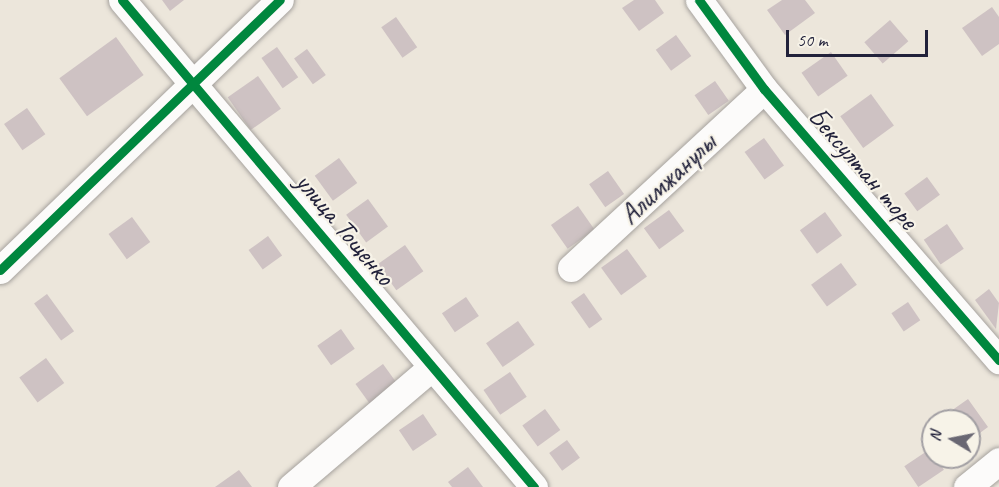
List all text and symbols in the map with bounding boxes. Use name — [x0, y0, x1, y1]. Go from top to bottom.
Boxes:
scale bar — [789, 18, 932, 56]
text: 50 m — [797, 29, 828, 51]
street label: Бексултан торе — [801, 100, 925, 236]
street label: Алимжанулы — [613, 126, 723, 232]
street label: улица Тощенко — [289, 167, 401, 291]
north arrow — [921, 409, 981, 469]
text: N — [925, 430, 946, 443]

